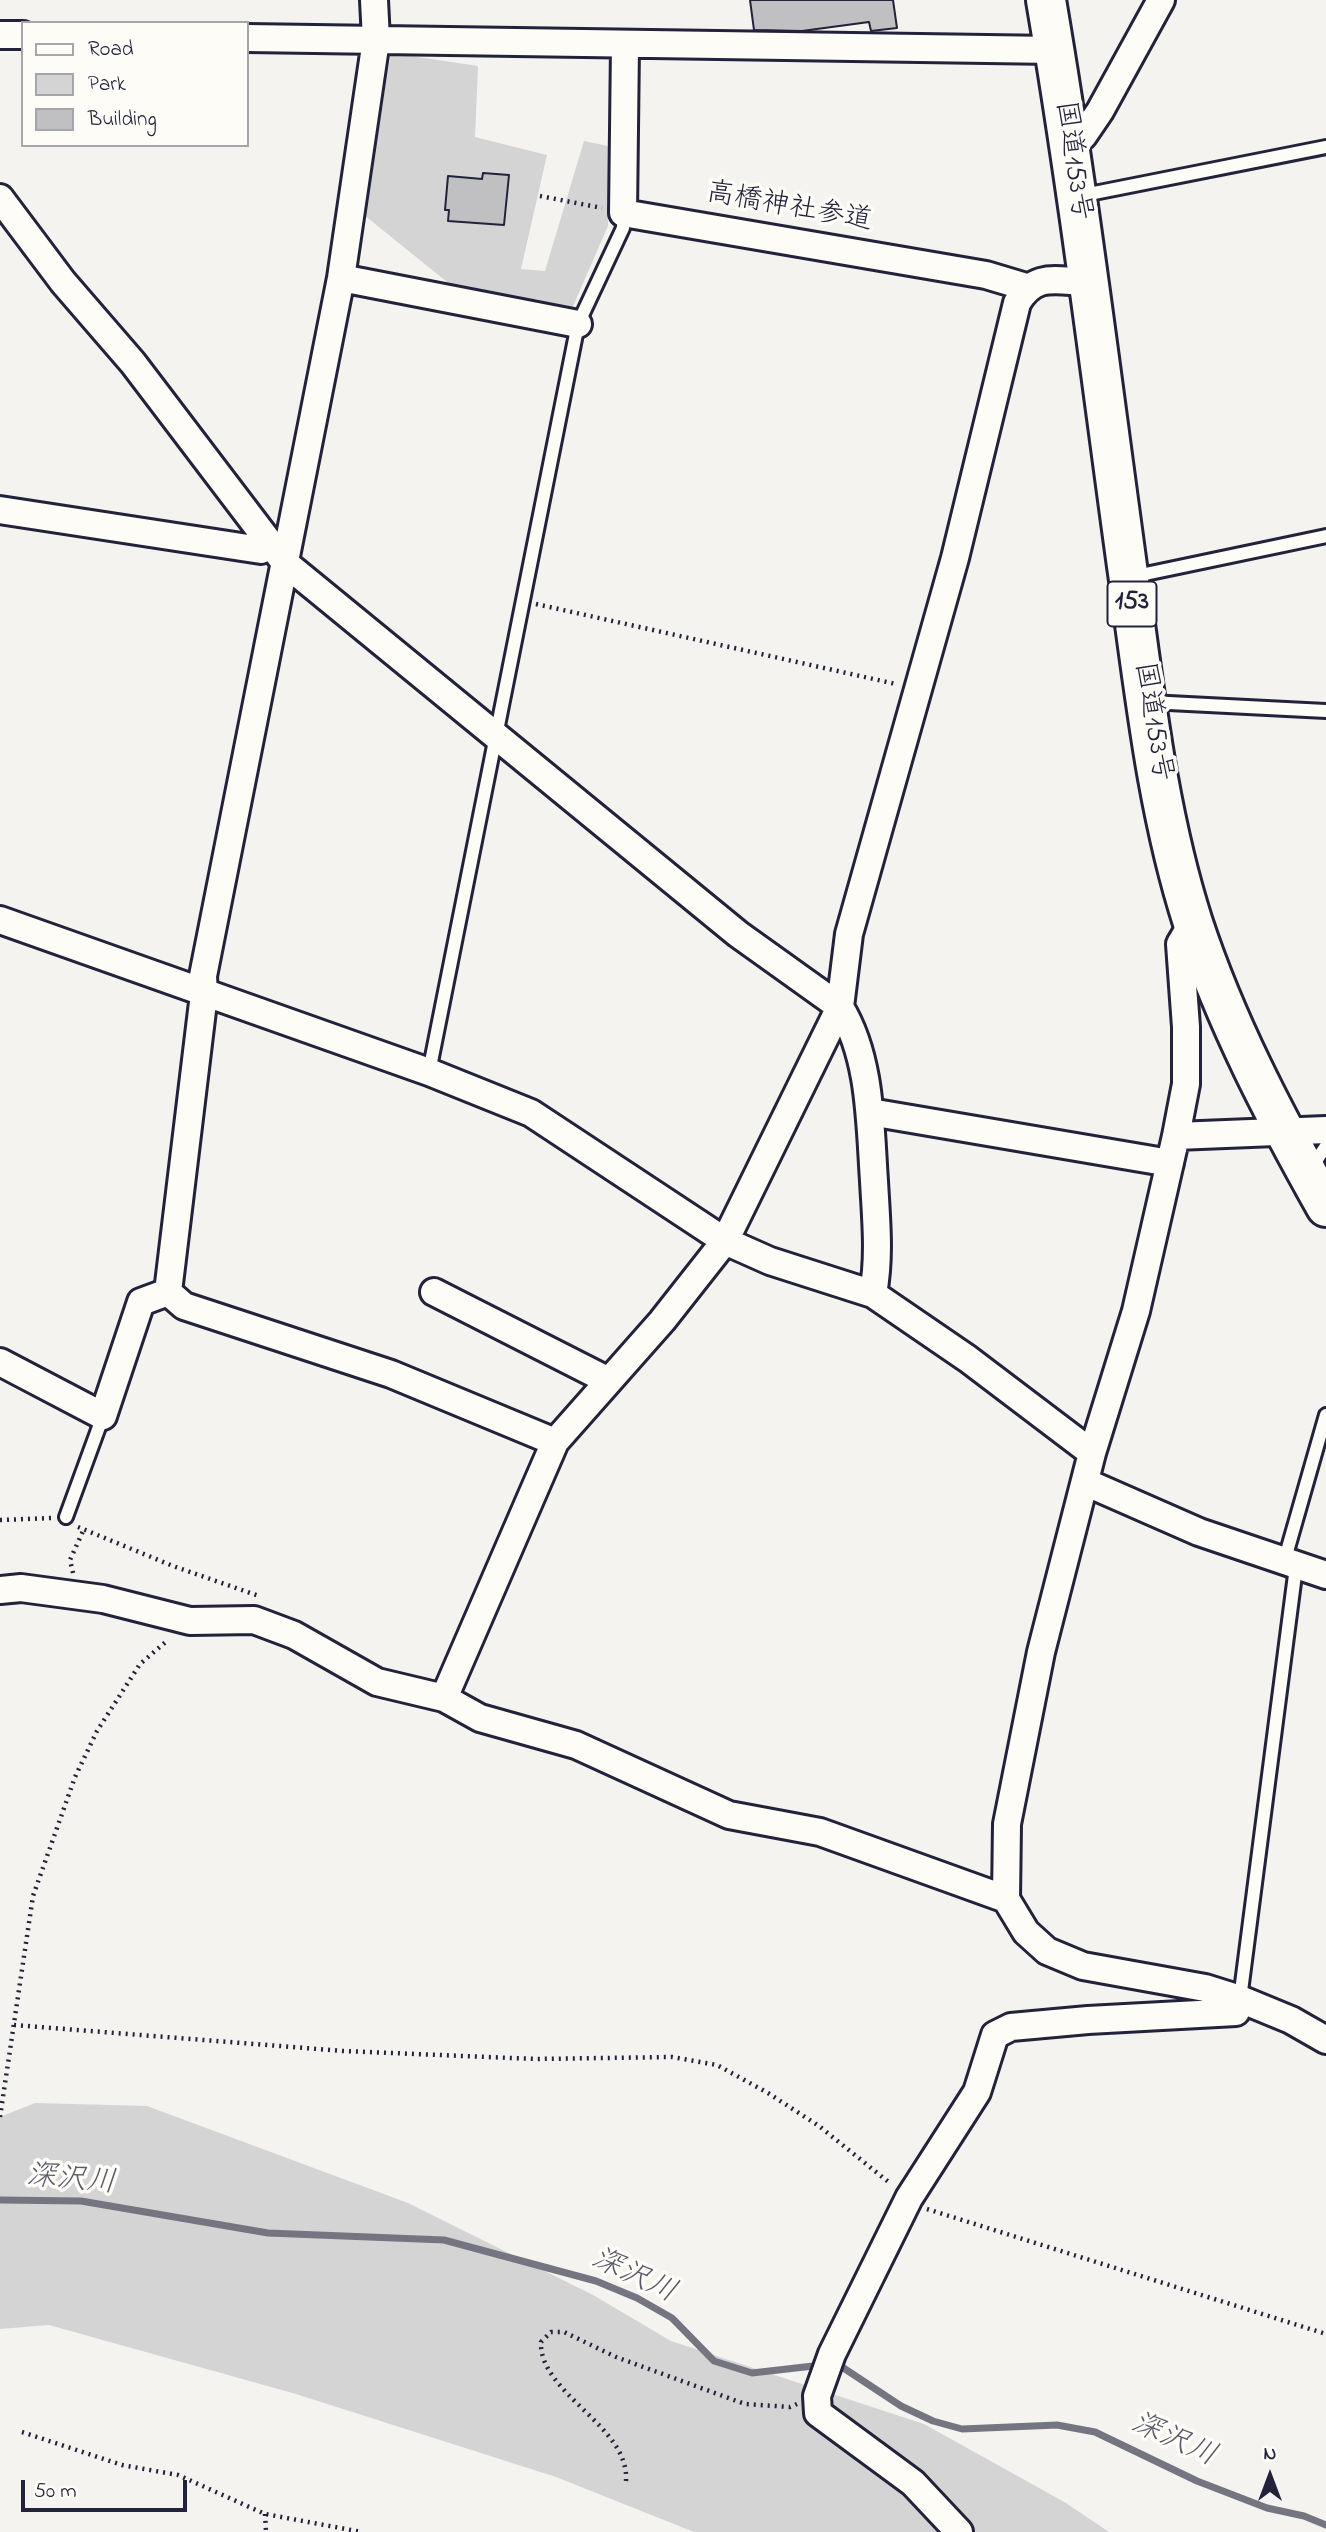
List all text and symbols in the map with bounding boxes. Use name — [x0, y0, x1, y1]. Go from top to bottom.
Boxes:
legend — [21, 21, 248, 147]
text: Road — [88, 35, 134, 65]
text: Park — [88, 70, 126, 100]
street label: 国道153号 — [1046, 99, 1096, 223]
text: Building — [88, 105, 157, 135]
street label: 高橋神社参道 — [703, 178, 875, 240]
road number: 153 — [1108, 582, 1156, 626]
street label: 国道153号 — [1125, 660, 1177, 784]
water label: 深沢川 — [25, 2160, 117, 2204]
water label: 深沢川 — [585, 2243, 681, 2313]
water label: 深沢川 — [1125, 2407, 1221, 2477]
north arrow — [1235, 2441, 1305, 2511]
text: N — [1264, 2441, 1276, 2468]
scale bar — [24, 2466, 191, 2510]
text: 50 m — [34, 2477, 77, 2507]

